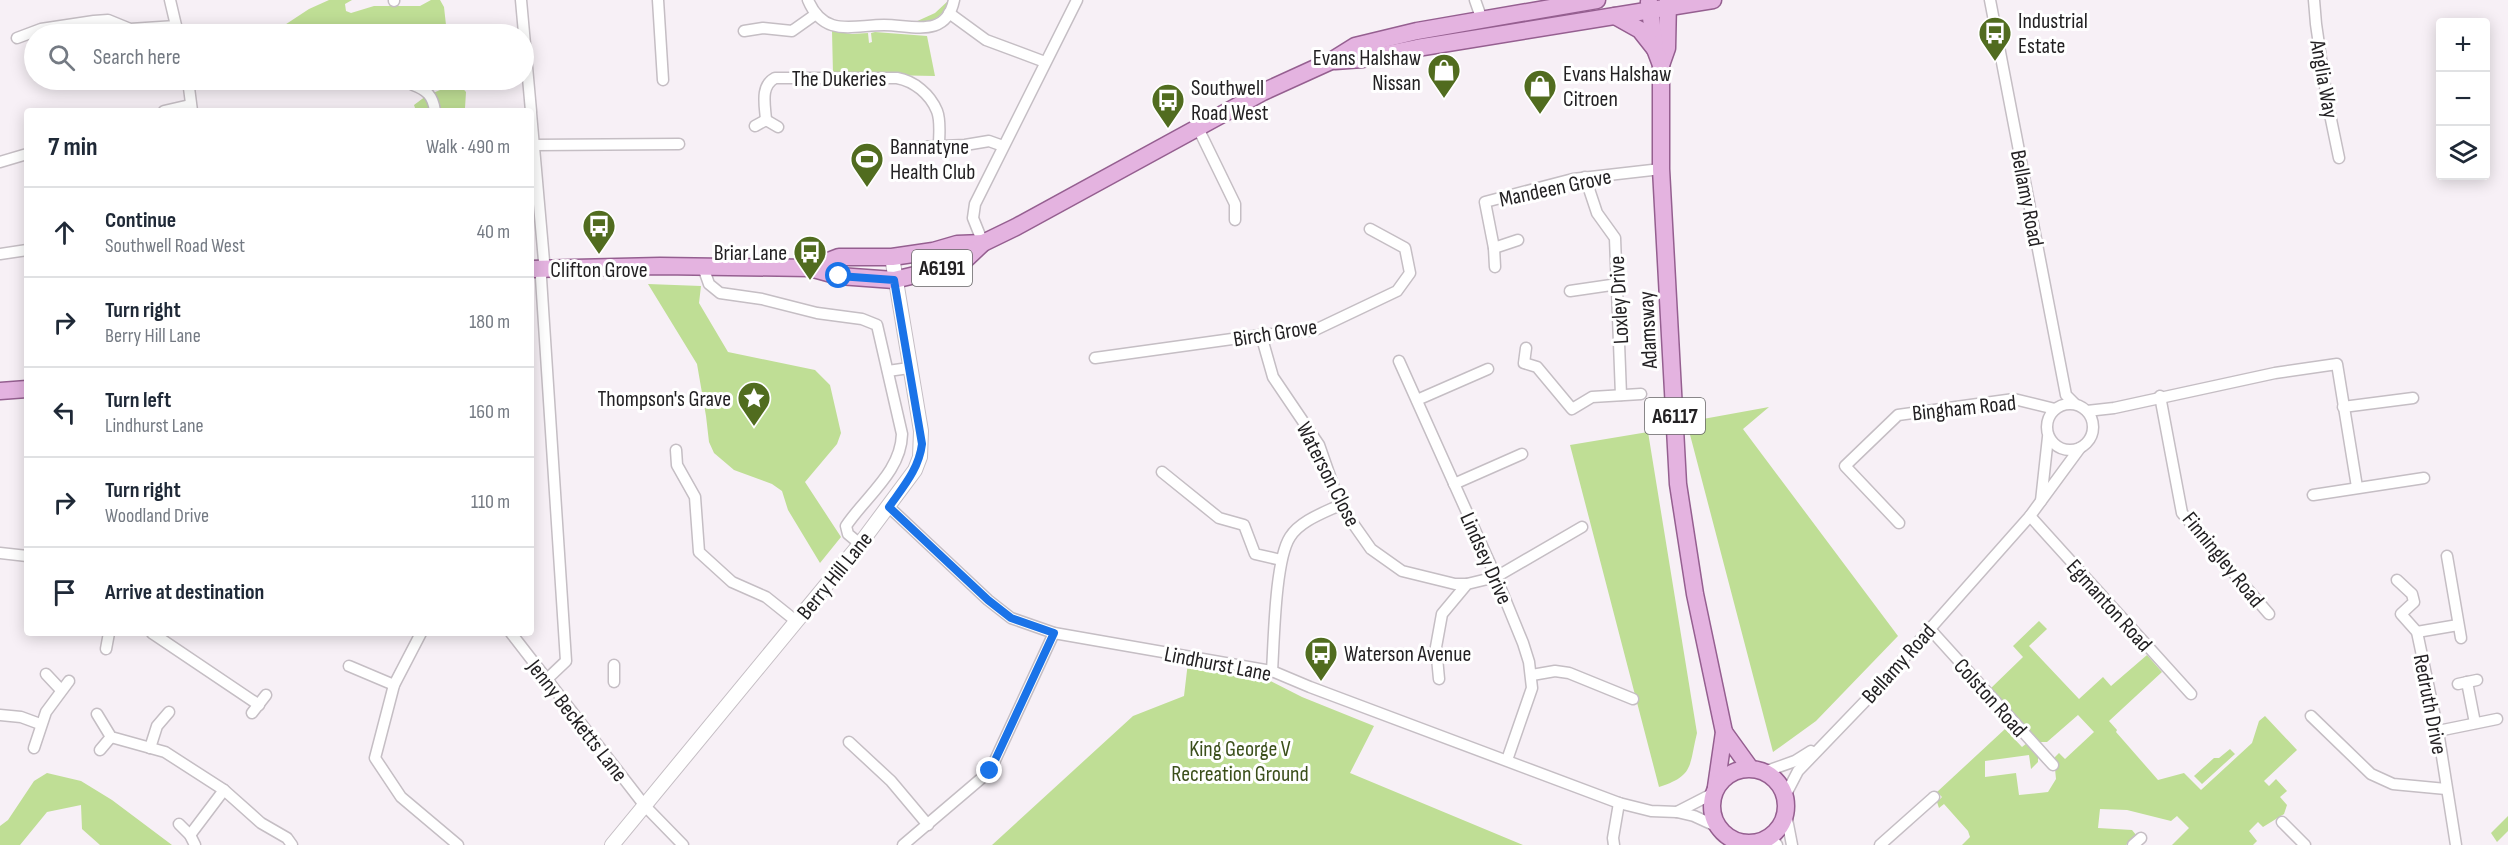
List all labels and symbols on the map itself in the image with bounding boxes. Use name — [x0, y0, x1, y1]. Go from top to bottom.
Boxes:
place label: Industrial Estate — [2018, 8, 2088, 60]
bus stop icon: Industrial Estate — [1977, 15, 2013, 62]
street label: Anglia Way — [2303, 37, 2344, 121]
place label: Evans Halshaw Nissan — [1313, 45, 1421, 97]
shop icon: Evans Halshaw Nissan — [1426, 52, 1462, 99]
place label: Evans Halshaw Citroen — [1563, 61, 1671, 113]
street label: The Dukeries — [792, 66, 886, 93]
shop icon: Evans Halshaw Citroen — [1522, 68, 1558, 115]
place label: Southwell Road West — [1191, 75, 1269, 127]
bus stop icon: Southwell Road West — [1150, 82, 1186, 129]
place label: Bannatyne Health Club — [890, 134, 975, 186]
sports icon: Bannatyne Health Club — [849, 141, 885, 188]
street label: Bellamy Road — [2004, 148, 2049, 249]
street label: Mandeen Grove — [1497, 163, 1614, 214]
bus stop icon: Clifton Grove — [581, 208, 617, 255]
bus stop icon: Briar Lane — [792, 234, 828, 281]
place label: Briar Lane — [714, 240, 787, 267]
road number: A6191 — [912, 250, 972, 286]
street label: Loxley Drive — [1604, 255, 1635, 345]
place label: Clifton Grove — [550, 257, 648, 284]
route start — [825, 262, 851, 288]
street label: Adamsway — [1633, 290, 1664, 370]
street label: Birch Grove — [1231, 314, 1319, 353]
place icon: Thompson's Grave — [736, 380, 772, 427]
place label: Thompson's Grave — [598, 386, 731, 413]
street label: Bingham Road — [1911, 390, 2017, 427]
road number: A6117 — [1645, 398, 1705, 434]
street label: Waterson Close — [1290, 418, 1366, 532]
street label: Finningley Road — [2176, 507, 2270, 613]
street label: Lindsey Drive — [1453, 508, 1518, 609]
street label: Berry Hill Lane — [792, 527, 879, 625]
street label: Egmanton Road — [2060, 554, 2157, 658]
street label: Bellamy Road — [1856, 619, 1942, 709]
bus stop icon: Waterson Avenue — [1303, 635, 1339, 682]
street label: Lindhurst Lane — [1162, 641, 1273, 688]
place label: Waterson Avenue — [1344, 641, 1471, 668]
street label: Redruth Drive — [2407, 652, 2452, 757]
street label: Colston Road — [1947, 653, 2032, 743]
street label: Jenny Becketts Lane — [520, 654, 633, 788]
park label: King George V Recreation Ground — [1171, 736, 1309, 788]
route end — [976, 757, 1002, 783]

